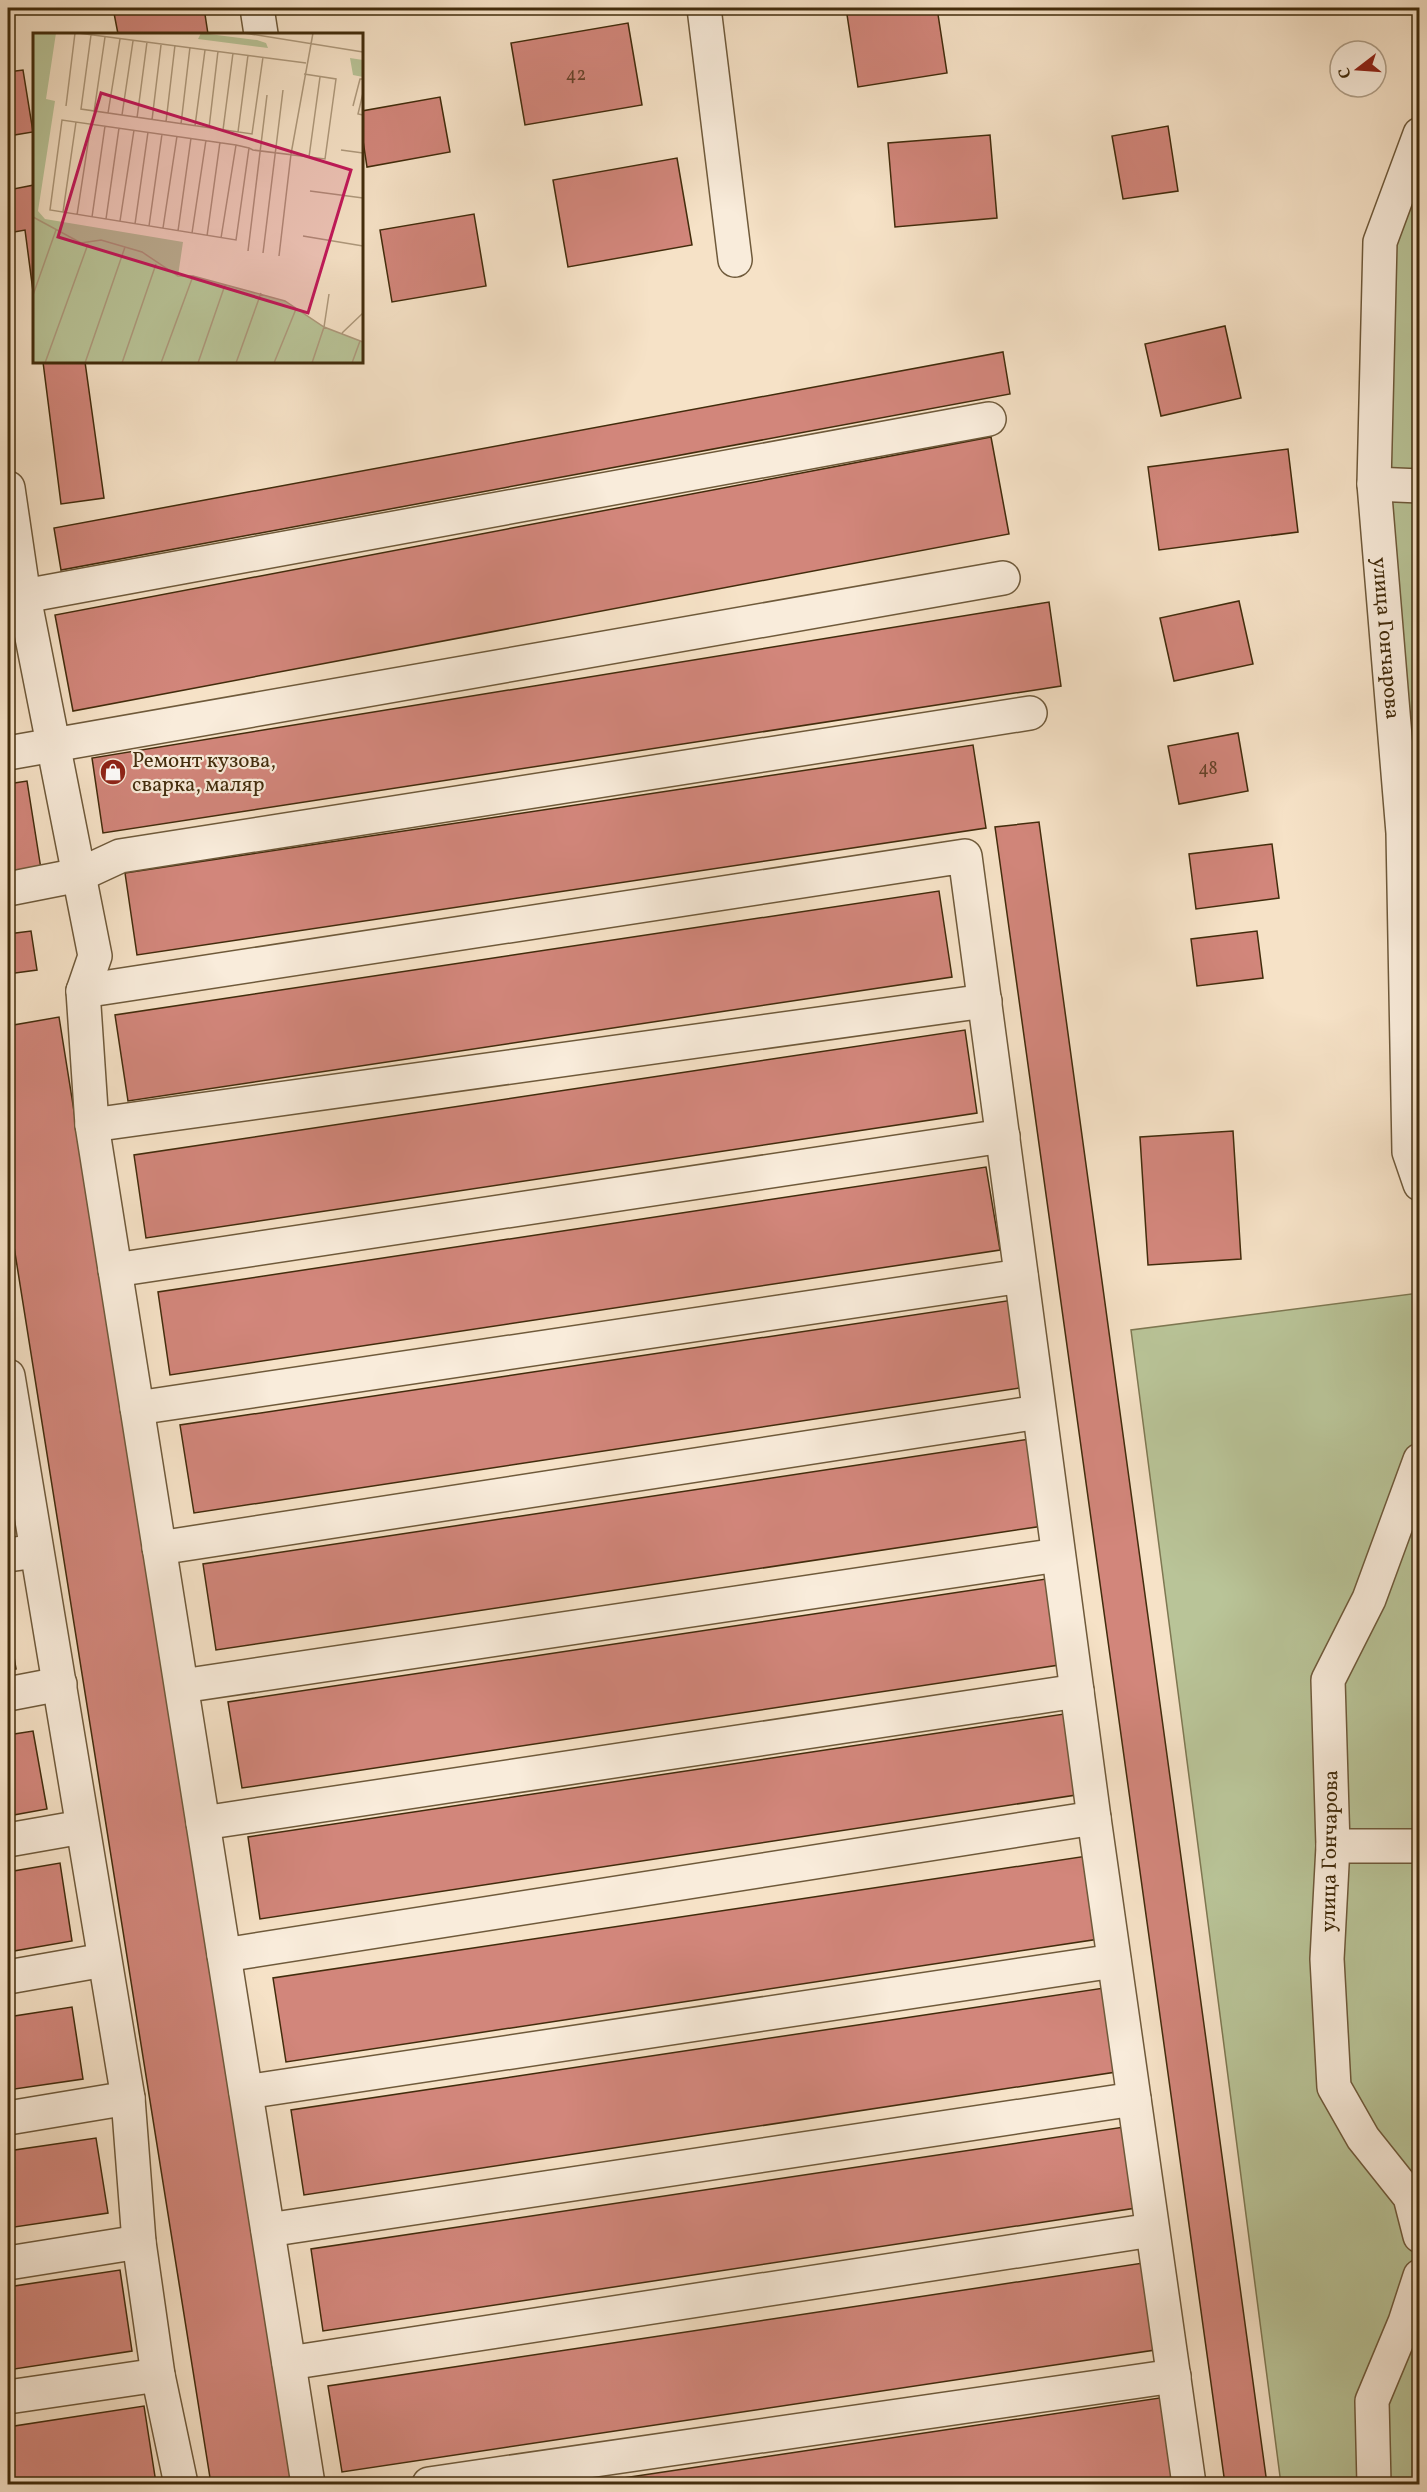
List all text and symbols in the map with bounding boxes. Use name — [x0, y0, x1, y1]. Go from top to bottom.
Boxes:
inset map — [33, 33, 363, 363]
north arrow — [1328, 39, 1388, 99]
house number: 42 — [566, 63, 586, 88]
text: С — [1334, 65, 1358, 81]
street label: улица Гончарова — [1364, 556, 1406, 721]
place label: Ремонт кузова, сварка, маляр — [132, 747, 276, 800]
shop icon: Ремонт кузова, сварка, маляр — [98, 757, 128, 787]
house number: 48 — [1198, 757, 1218, 782]
street label: улица Гончарова — [1315, 1770, 1346, 1932]

